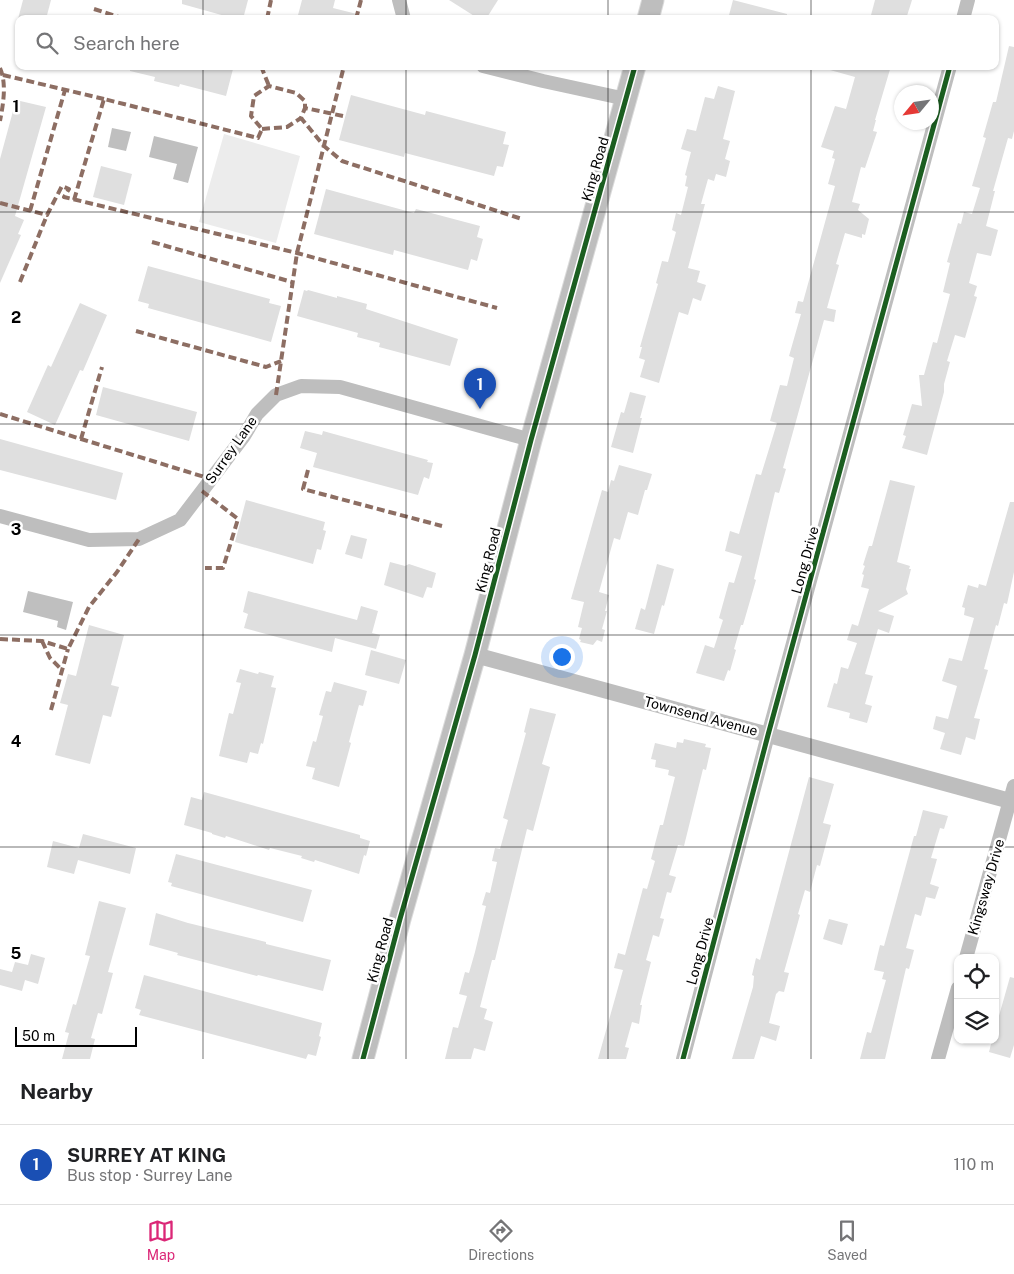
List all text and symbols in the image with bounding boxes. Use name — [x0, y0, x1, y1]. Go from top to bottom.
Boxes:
search box — [15, 15, 999, 70]
icon: search — [33, 29, 61, 57]
text: Search here — [73, 32, 180, 54]
north arrow — [894, 85, 939, 130]
text: 1 — [13, 97, 19, 116]
street label: King Road — [578, 135, 612, 203]
text: 2 — [11, 308, 21, 327]
pin: 1 — [464, 368, 496, 409]
street label: Surrey Lane — [202, 413, 260, 487]
text: 3 — [11, 520, 21, 539]
street label: Long Drive — [788, 524, 822, 596]
street label: King Road — [472, 526, 504, 594]
your location — [549, 644, 575, 670]
street label: Townsend Avenue — [642, 693, 760, 739]
text: 4 — [11, 732, 22, 751]
street label: Kingsway Drive — [965, 837, 1007, 937]
street label: Long Drive — [683, 915, 717, 987]
street label: King Road — [364, 916, 396, 984]
text: 5 — [11, 944, 22, 963]
map controls — [954, 954, 999, 1044]
button: locate — [954, 954, 999, 999]
button: layers — [954, 999, 999, 1044]
scale bar — [15, 1024, 138, 1047]
text: 50 m — [22, 1028, 55, 1044]
text: Nearby — [20, 1079, 93, 1104]
text: SURREY AT KING — [67, 1144, 226, 1166]
text: 1 — [33, 1155, 39, 1174]
text: 110 m — [953, 1155, 994, 1174]
text: Bus stop · Surrey Lane — [67, 1166, 233, 1185]
tab: Map — [147, 1217, 175, 1263]
tab: Directions — [468, 1217, 534, 1263]
tab: Saved — [827, 1217, 867, 1263]

